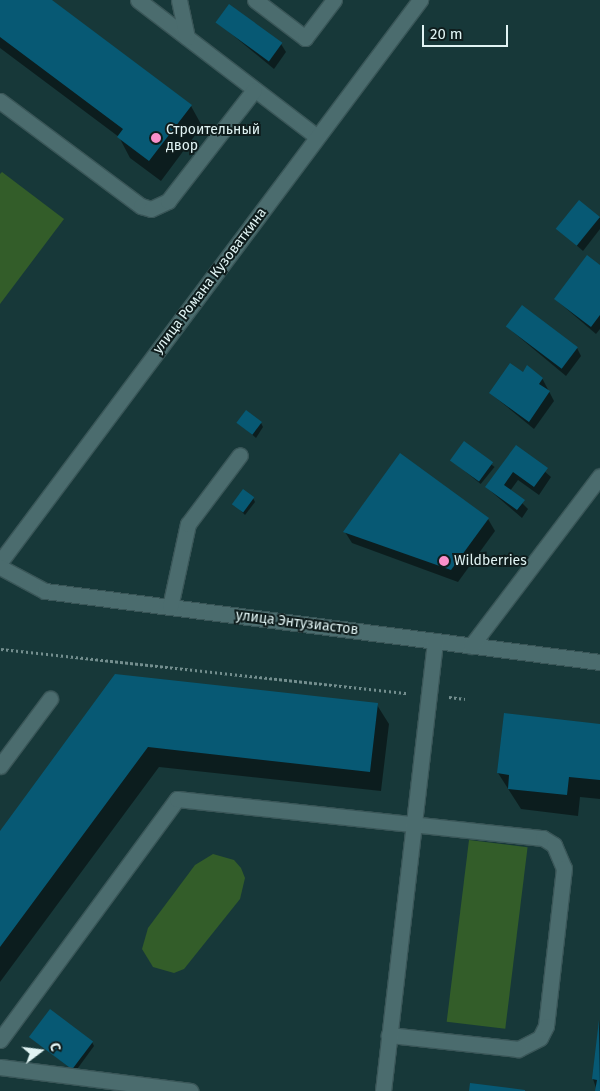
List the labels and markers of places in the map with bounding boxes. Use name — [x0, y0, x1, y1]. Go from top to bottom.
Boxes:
place label: Строительный двор — [166, 122, 260, 154]
marker: Строительный двор — [150, 132, 162, 144]
place label: Wildberries — [454, 553, 527, 569]
marker: Wildberries — [438, 555, 450, 567]

